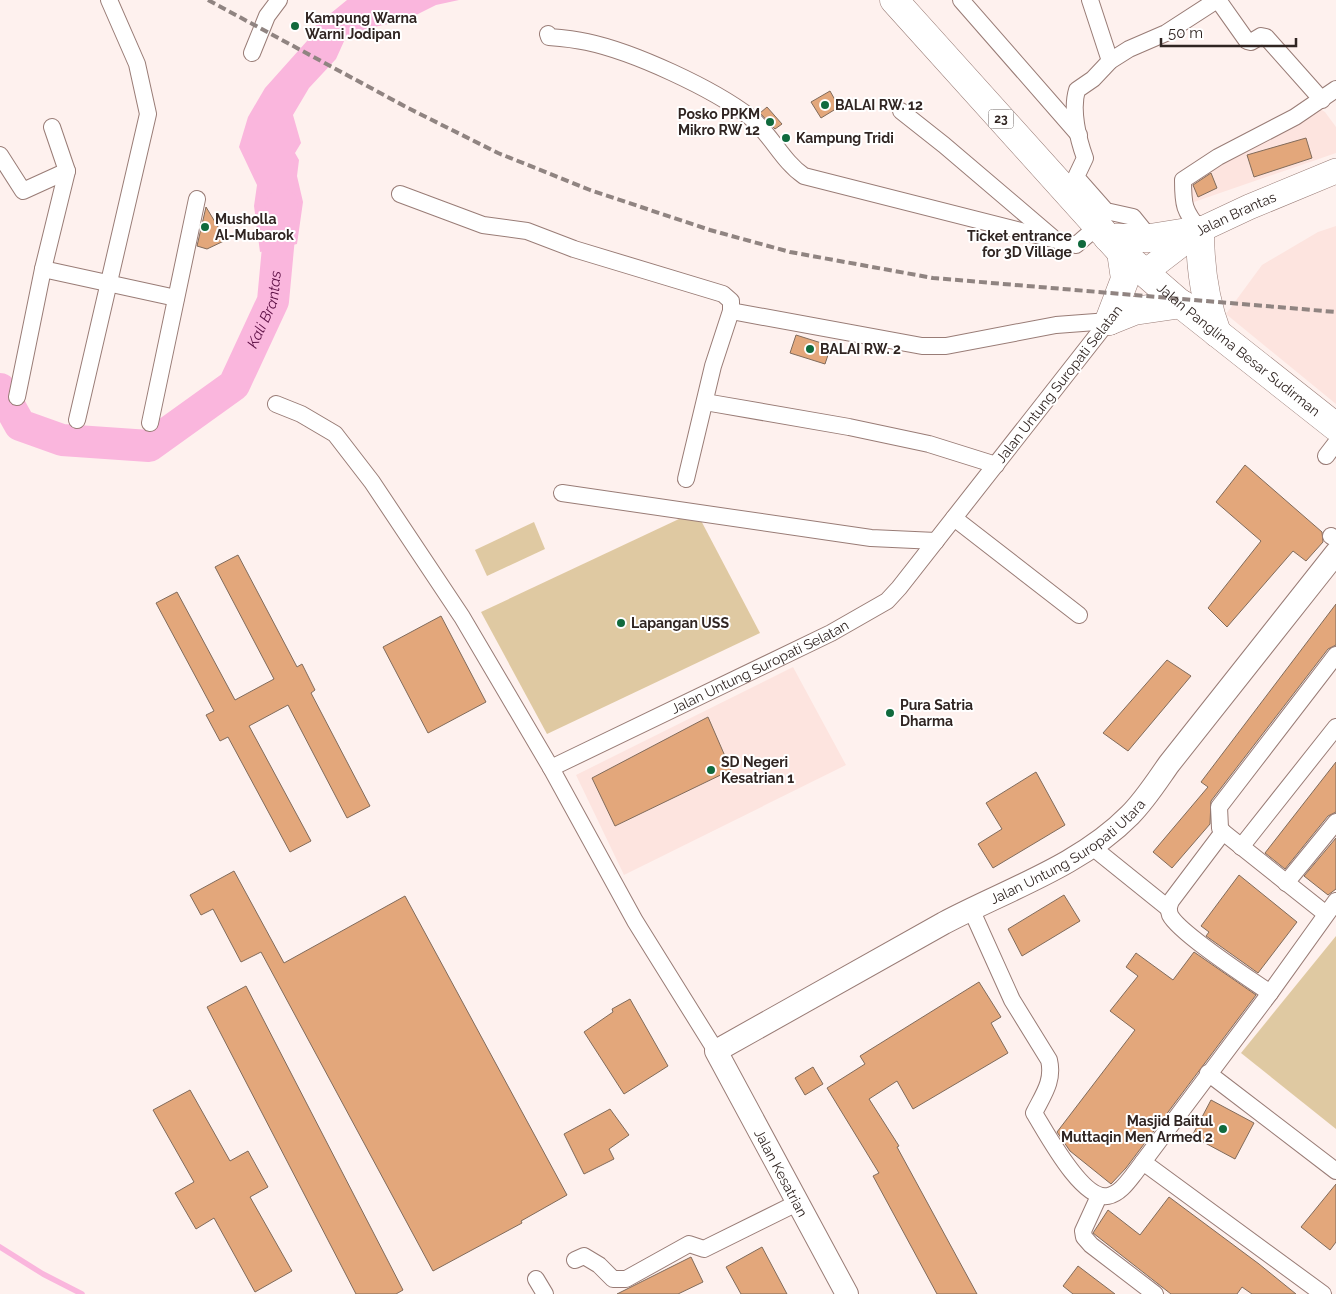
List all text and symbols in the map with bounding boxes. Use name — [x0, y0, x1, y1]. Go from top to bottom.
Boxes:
place label: Kampung Warna Warni Jodipan — [305, 10, 417, 42]
scale bar — [1161, 15, 1296, 47]
marker: Kampung Warna Warni Jodipan — [289, 20, 301, 32]
text: 50 m — [1168, 24, 1203, 42]
place label: BALAI RW. 12 — [835, 97, 923, 113]
marker: BALAI RW. 12 — [819, 99, 831, 111]
place label: Posko PPKM Mikro RW 12 — [678, 106, 760, 138]
road number: 23 — [988, 110, 1014, 128]
marker: Posko PPKM Mikro RW 12 — [764, 116, 776, 128]
place label: Kampung Tridi — [796, 130, 894, 146]
marker: Kampung Tridi — [780, 132, 792, 144]
street label: Jalan Brantas — [1192, 189, 1279, 239]
place label: Musholla Al-Mubarok — [215, 211, 294, 243]
marker: Musholla Al-Mubarok — [199, 221, 211, 233]
place label: Ticket entrance for 3D Village — [967, 228, 1073, 260]
marker: Ticket entrance for 3D Village — [1076, 238, 1088, 250]
water label: Kali Brantas — [243, 270, 285, 351]
street label: Jalan Panglima Besar Sudirman — [1154, 279, 1323, 419]
street label: Jalan Untung Suropati Selatan — [993, 302, 1125, 466]
place label: BALAI RW. 2 — [820, 341, 901, 357]
marker: BALAI RW. 2 — [804, 343, 816, 355]
place label: Lapangan USS — [631, 615, 729, 631]
marker: Lapangan USS — [615, 617, 627, 629]
street label: Jalan Untung Suropati Selatan — [668, 617, 851, 717]
place label: Pura Satria Dharma — [900, 697, 973, 729]
marker: Pura Satria Dharma — [884, 707, 896, 719]
place label: SD Negeri Kesatrian 1 — [721, 754, 794, 786]
marker: SD Negeri Kesatrian 1 — [705, 764, 717, 776]
street label: Jalan Untung Suropati Utara — [988, 796, 1148, 907]
place label: Masjid Baitul Muttaqin Men Armed 2 — [1061, 1113, 1214, 1145]
marker: Masjid Baitul Muttaqin Men Armed 2 — [1217, 1123, 1229, 1135]
street label: Jalan Kesatrian — [751, 1126, 811, 1220]

